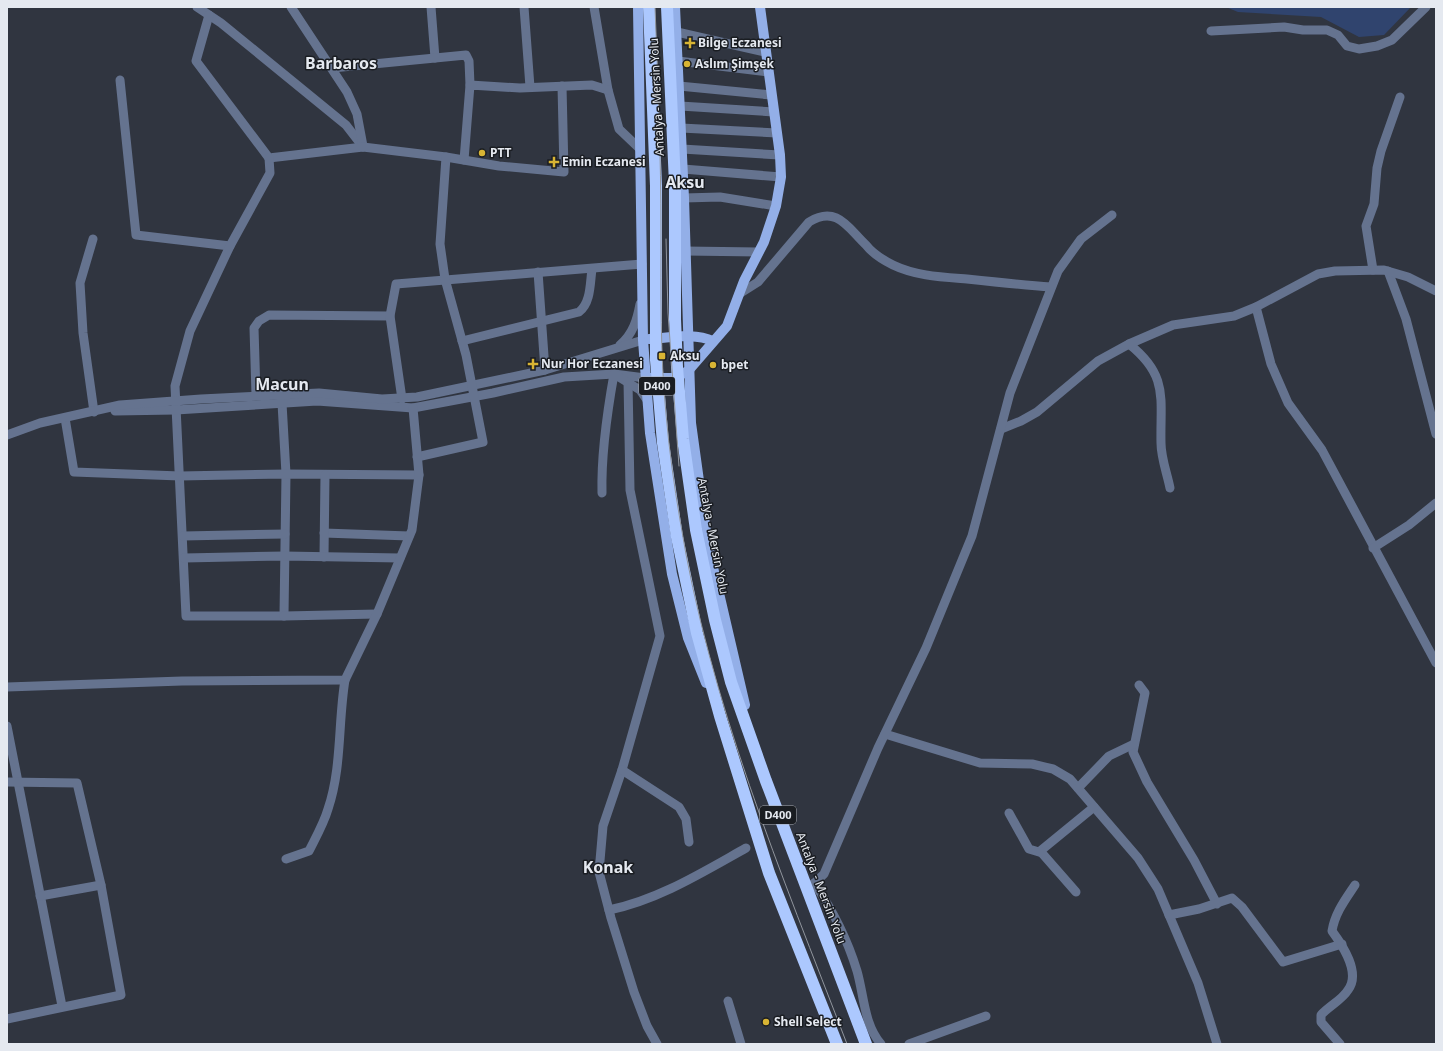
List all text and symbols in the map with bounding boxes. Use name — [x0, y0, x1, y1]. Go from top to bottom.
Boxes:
place label: Bilge Eczanesi — [698, 34, 782, 51]
street label: Antalya - Mersin Yolu — [645, 38, 668, 156]
marker: Bilge Eczanesi — [685, 38, 695, 48]
district label: Barbaros — [305, 52, 377, 74]
place label: Aslım Şimşek — [695, 55, 774, 72]
marker: Aslım Şimşek — [682, 59, 692, 69]
place label: PTT — [490, 144, 512, 161]
marker: PTT — [477, 148, 487, 158]
place label: Emin Eczanesi — [562, 153, 646, 170]
marker: Emin Eczanesi — [549, 157, 559, 167]
district label: Aksu — [665, 171, 705, 193]
place label: Aksu — [670, 347, 700, 364]
marker: Aksu — [657, 351, 667, 361]
place label: Nur Hor Eczanesi — [541, 355, 643, 372]
place label: bpet — [721, 356, 749, 373]
marker: Nur Hor Eczanesi — [528, 359, 538, 369]
marker: bpet — [708, 360, 718, 370]
district label: Macun — [255, 373, 309, 395]
road number: D400 — [639, 377, 675, 395]
street label: Antalya - Mersin Yolu — [694, 476, 733, 596]
road number: D400 — [760, 806, 796, 824]
street label: Antalya - Mersin Yolu — [792, 830, 851, 946]
district label: Konak — [583, 856, 633, 878]
place label: Shell Select — [774, 1013, 842, 1030]
marker: Shell Select — [761, 1017, 771, 1027]

